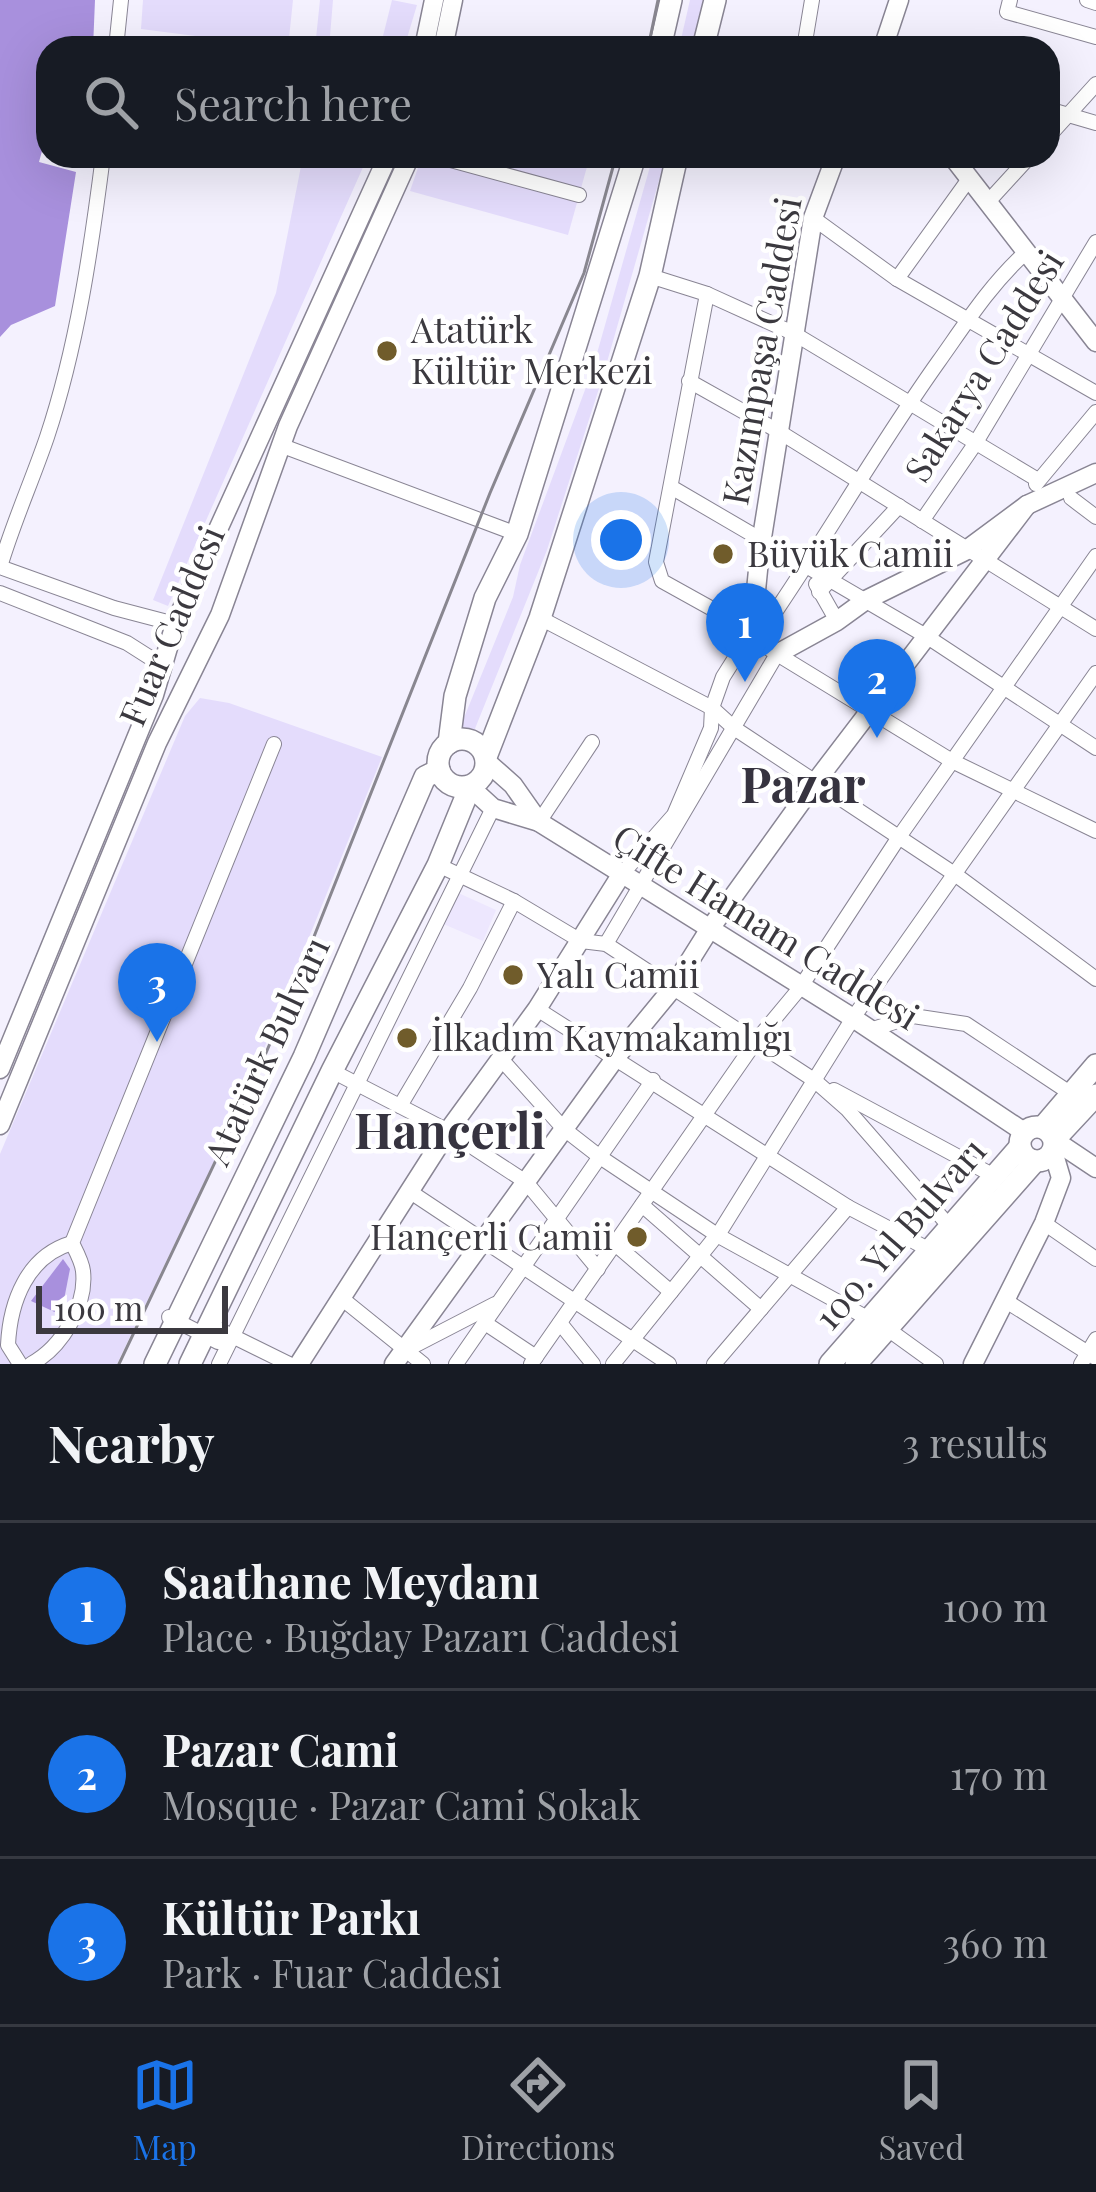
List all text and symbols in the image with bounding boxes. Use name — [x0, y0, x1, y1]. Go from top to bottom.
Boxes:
search box — [36, 36, 1060, 168]
icon: search — [78, 69, 144, 135]
text: Search here — [174, 72, 412, 132]
street label: Kazımpaşa Caddesi — [709, 193, 811, 508]
street label: Sakarya Caddesi — [892, 240, 1073, 490]
place label: Atatürk Kültür Merkezi — [410, 304, 653, 393]
marker: Atatürk Kültür Merkezi — [374, 338, 400, 364]
your location — [591, 510, 651, 570]
street label: Fuar Caddesi — [106, 518, 234, 733]
place label: Büyük Camii — [747, 528, 954, 576]
marker: Büyük Camii — [710, 541, 736, 567]
pin: 1 — [706, 583, 784, 682]
pin: 2 — [838, 639, 916, 738]
district label: Pazar — [740, 751, 866, 815]
street label: Çifte Hamam Caddesi — [605, 812, 929, 1039]
street label: Atatürk Bulvarı — [191, 928, 339, 1173]
pin: 3 — [118, 943, 196, 1042]
place label: Yalı Camii — [536, 949, 699, 997]
marker: Yalı Camii — [500, 962, 526, 988]
place label: İlkadım Kaymakamlığı — [431, 1012, 792, 1060]
marker: İlkadım Kaymakamlığı — [394, 1025, 420, 1051]
district label: Hançerli — [354, 1097, 546, 1161]
street label: 100. Yıl Bulvarı — [802, 1127, 995, 1339]
place label: Hançerli Camii — [370, 1211, 613, 1259]
marker: Hançerli Camii — [624, 1224, 650, 1250]
scale bar — [36, 1280, 228, 1333]
text: 100 m — [54, 1285, 143, 1329]
text: Nearby — [48, 1408, 214, 1476]
text: 3 results — [902, 1416, 1048, 1468]
text: Saathane Meydanı — [162, 1550, 540, 1610]
text: 1 — [80, 1580, 94, 1632]
text: 100 m — [942, 1580, 1048, 1632]
text: Place · Buğday Pazarı Caddesi — [162, 1610, 679, 1662]
text: Pazar Cami — [162, 1718, 399, 1778]
text: 2 — [77, 1748, 97, 1800]
text: 170 m — [950, 1748, 1048, 1800]
text: Mosque · Pazar Cami Sokak — [162, 1778, 640, 1830]
text: Kültür Parkı — [162, 1886, 421, 1946]
text: 3 — [77, 1916, 97, 1968]
text: 360 m — [943, 1916, 1048, 1968]
text: Park · Fuar Caddesi — [162, 1946, 502, 1998]
tab: Map — [132, 2052, 198, 2168]
tab: Directions — [461, 2052, 615, 2168]
tab: Saved — [879, 2052, 964, 2168]

